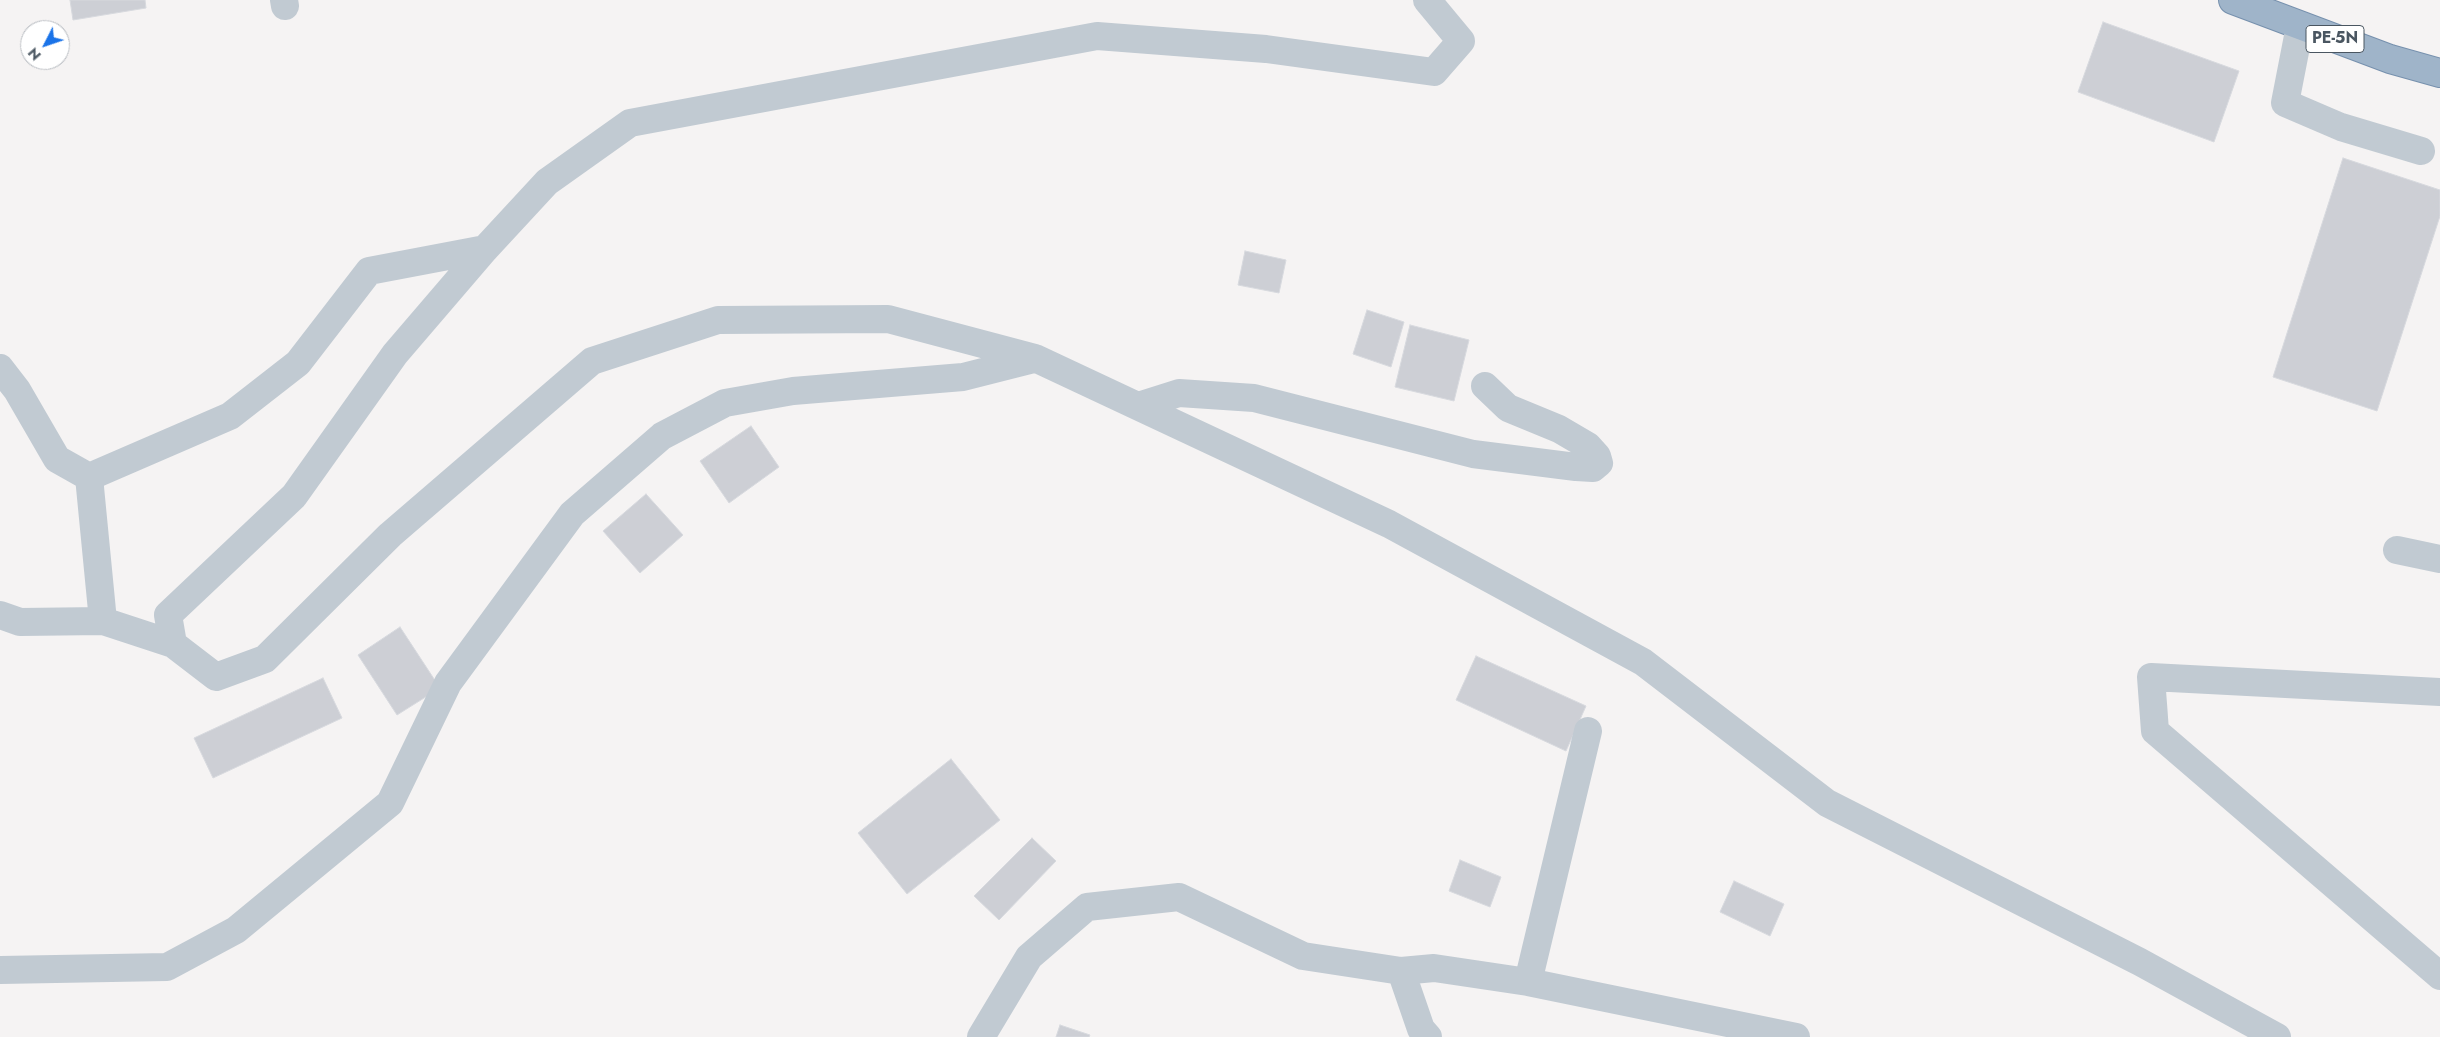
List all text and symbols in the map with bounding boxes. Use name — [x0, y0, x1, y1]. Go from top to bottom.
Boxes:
north arrow — [20, 20, 70, 70]
road number: PE-5N — [2306, 26, 2364, 52]
text: N — [23, 43, 46, 65]

